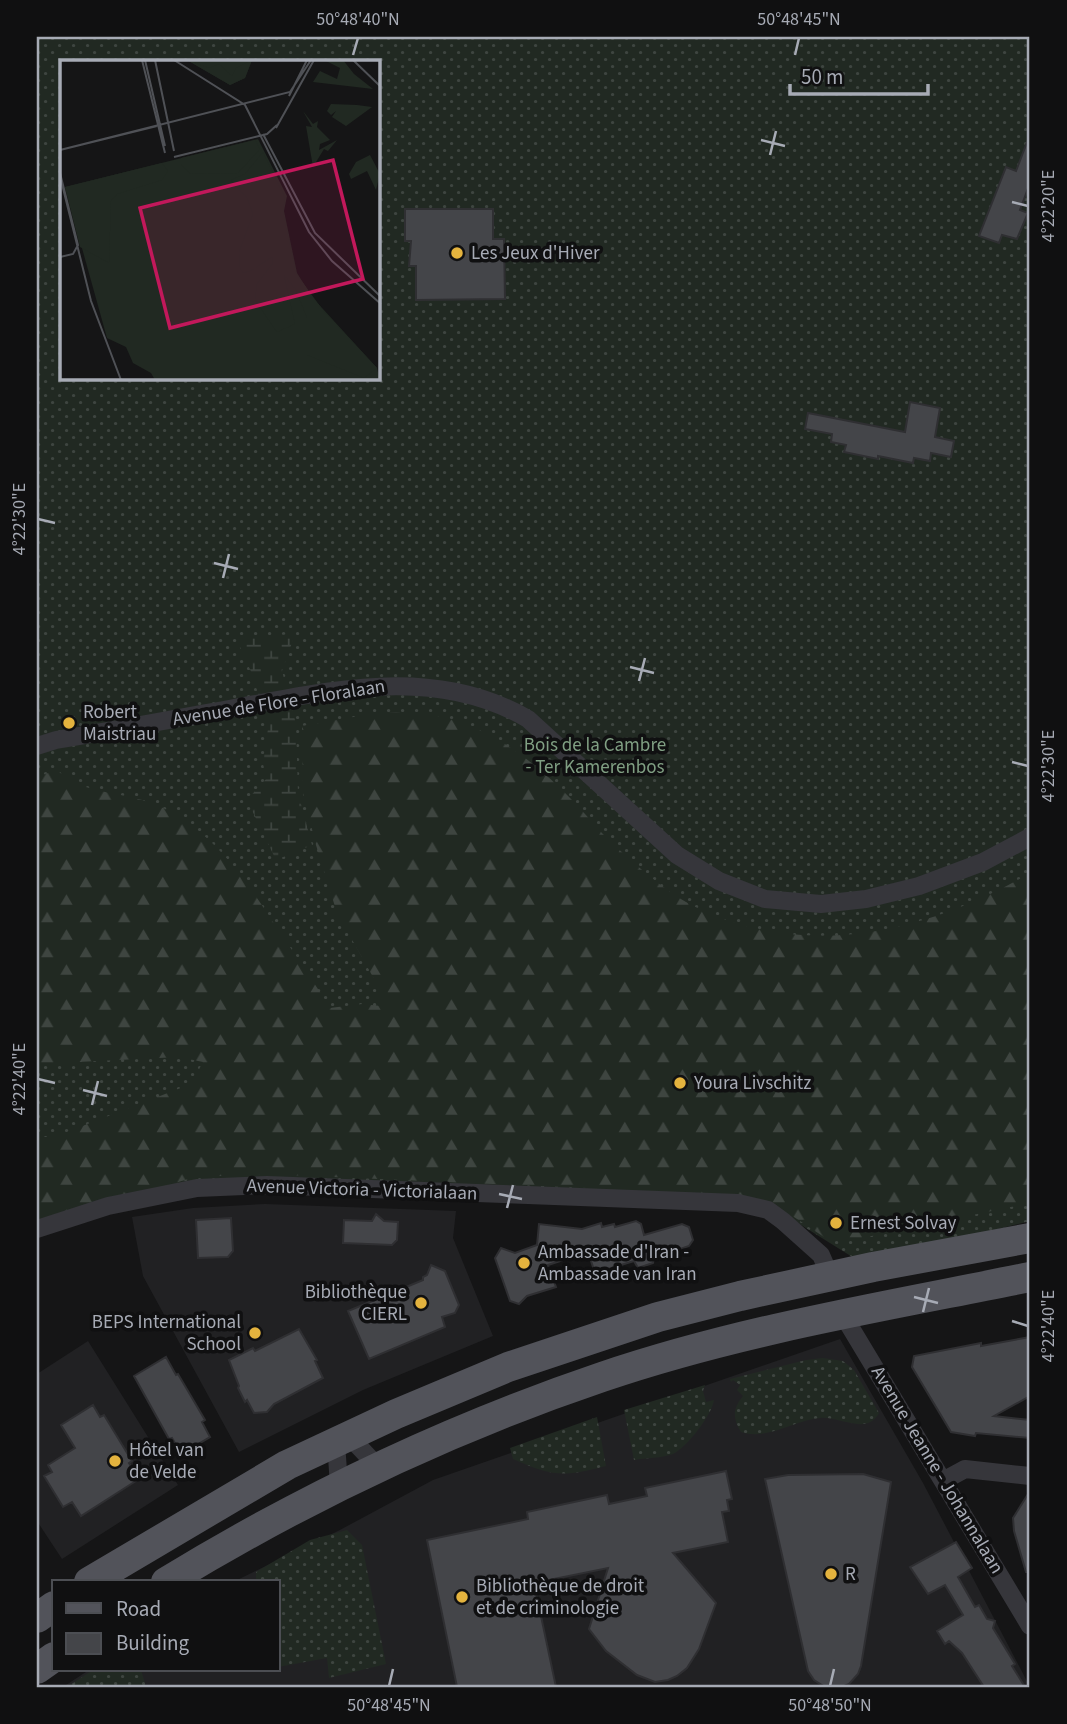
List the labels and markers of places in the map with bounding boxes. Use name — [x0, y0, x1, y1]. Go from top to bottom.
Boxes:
place label: Les Jeux d'Hiver — [471, 240, 600, 267]
marker: Les Jeux d'Hiver — [449, 245, 465, 261]
place label: Robert Maistriau — [83, 699, 156, 748]
marker: Robert Maistriau — [61, 715, 77, 731]
place label: Youra Livschitz — [693, 1070, 811, 1097]
marker: Youra Livschitz — [672, 1075, 688, 1091]
place label: Ernest Solvay — [850, 1210, 957, 1237]
marker: Ernest Solvay — [828, 1215, 844, 1231]
place label: Ambassade d'Iran - Ambassade van Iran — [538, 1239, 697, 1288]
marker: Ambassade d'Iran - Ambassade van Iran — [516, 1255, 532, 1271]
place label: Bibliothèque CIERL — [305, 1279, 407, 1328]
marker: Bibliothèque CIERL — [413, 1295, 429, 1311]
place label: BEPS International School — [92, 1309, 241, 1358]
marker: BEPS International School — [247, 1325, 263, 1341]
place label: Hôtel van de Velde — [129, 1437, 204, 1486]
marker: Hôtel van de Velde — [107, 1453, 123, 1469]
place label: R — [845, 1561, 856, 1588]
marker: R — [823, 1566, 839, 1582]
place label: Bibliothèque de droit et de criminologie — [476, 1573, 645, 1622]
marker: Bibliothèque de droit et de criminologie — [454, 1589, 470, 1605]

